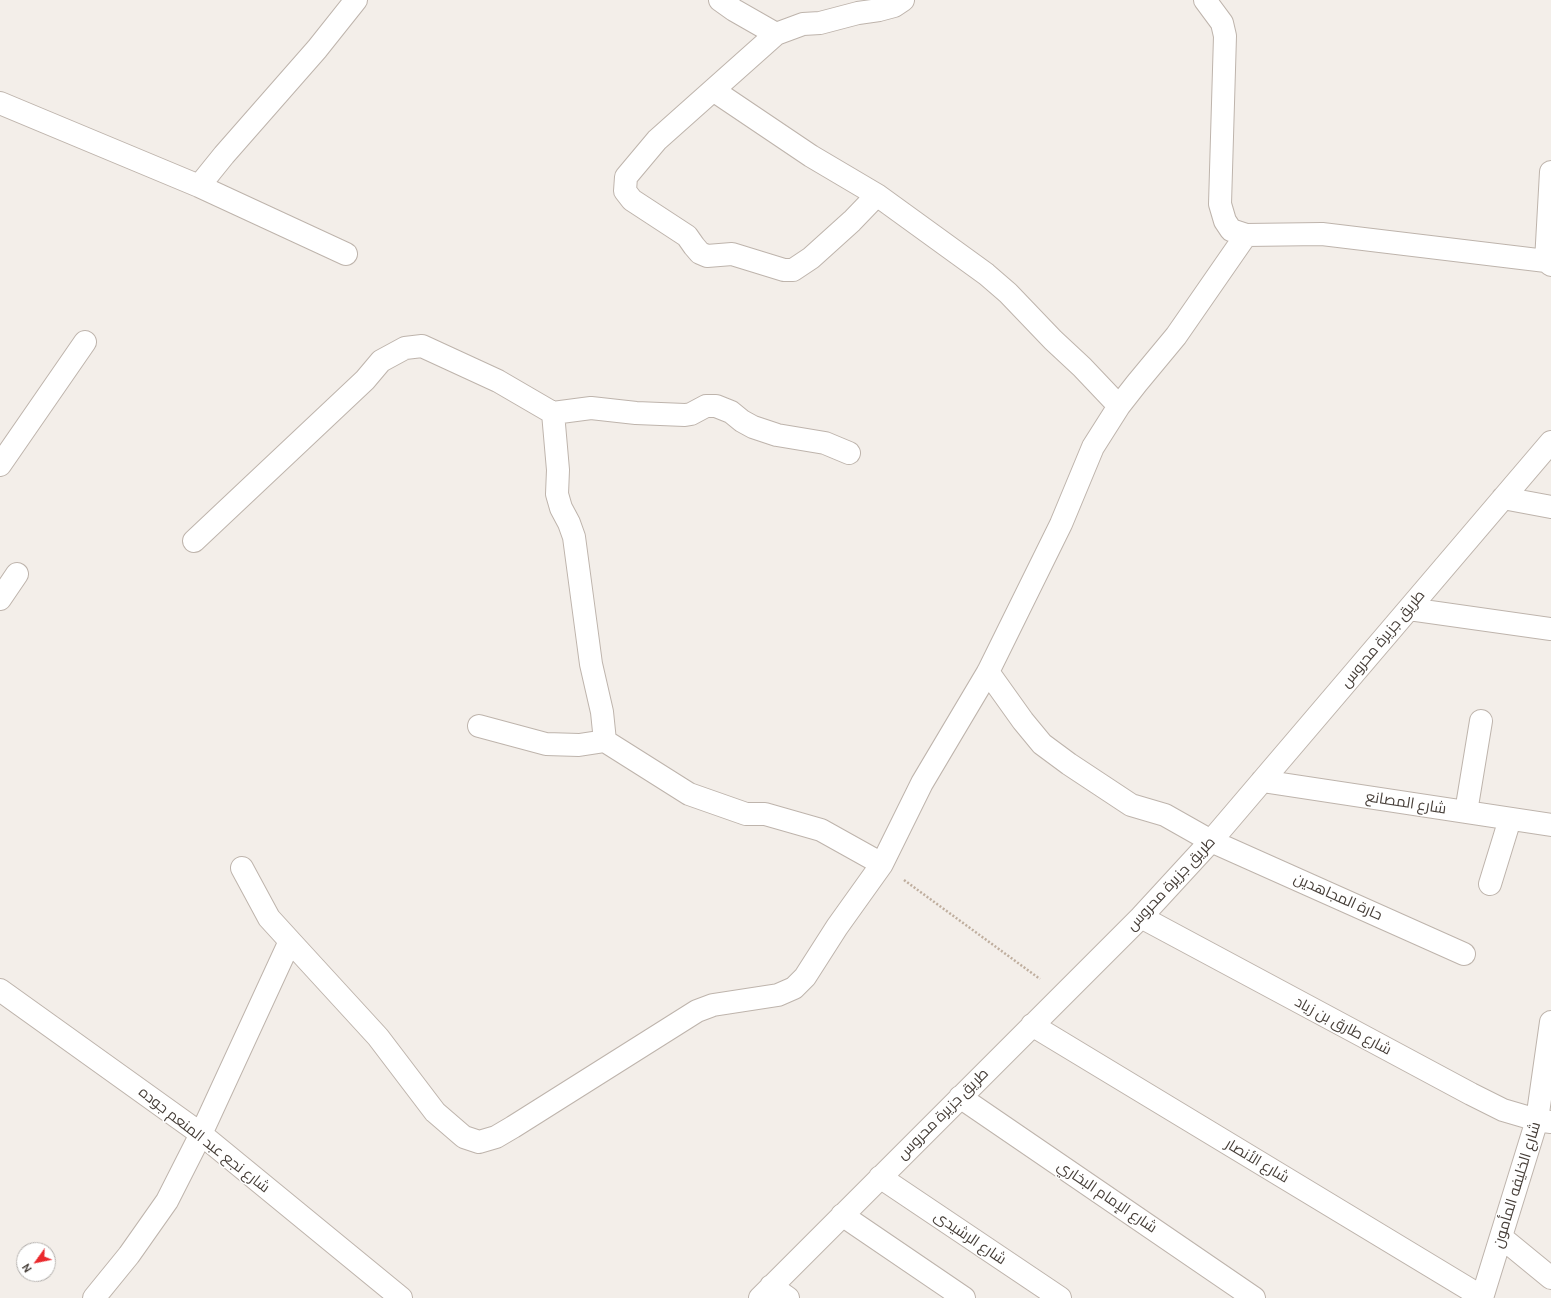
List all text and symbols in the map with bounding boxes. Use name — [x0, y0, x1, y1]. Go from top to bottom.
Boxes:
street label: طريق جزيرة محروس — [1337, 587, 1429, 691]
street label: شارع المصانع — [1364, 788, 1448, 818]
street label: طريق جزيرة محروس — [1123, 833, 1219, 935]
street label: حارة المجاهدين — [1291, 869, 1385, 925]
street label: شارع طارق بن زياد — [1292, 993, 1394, 1059]
street label: طريق جزيرة محروس — [894, 1065, 992, 1163]
street label: شارع نجع عبد المنعم جوده — [135, 1083, 273, 1197]
street label: شارع الخليفه المأمون — [1489, 1120, 1545, 1250]
street label: شارع الأنصار — [1222, 1135, 1292, 1187]
street label: شارع الإمام البخاري — [1054, 1157, 1160, 1237]
street label: شارع الرشيدى — [930, 1207, 1010, 1269]
north arrow — [16, 1242, 56, 1282]
text: N — [19, 1261, 35, 1275]

